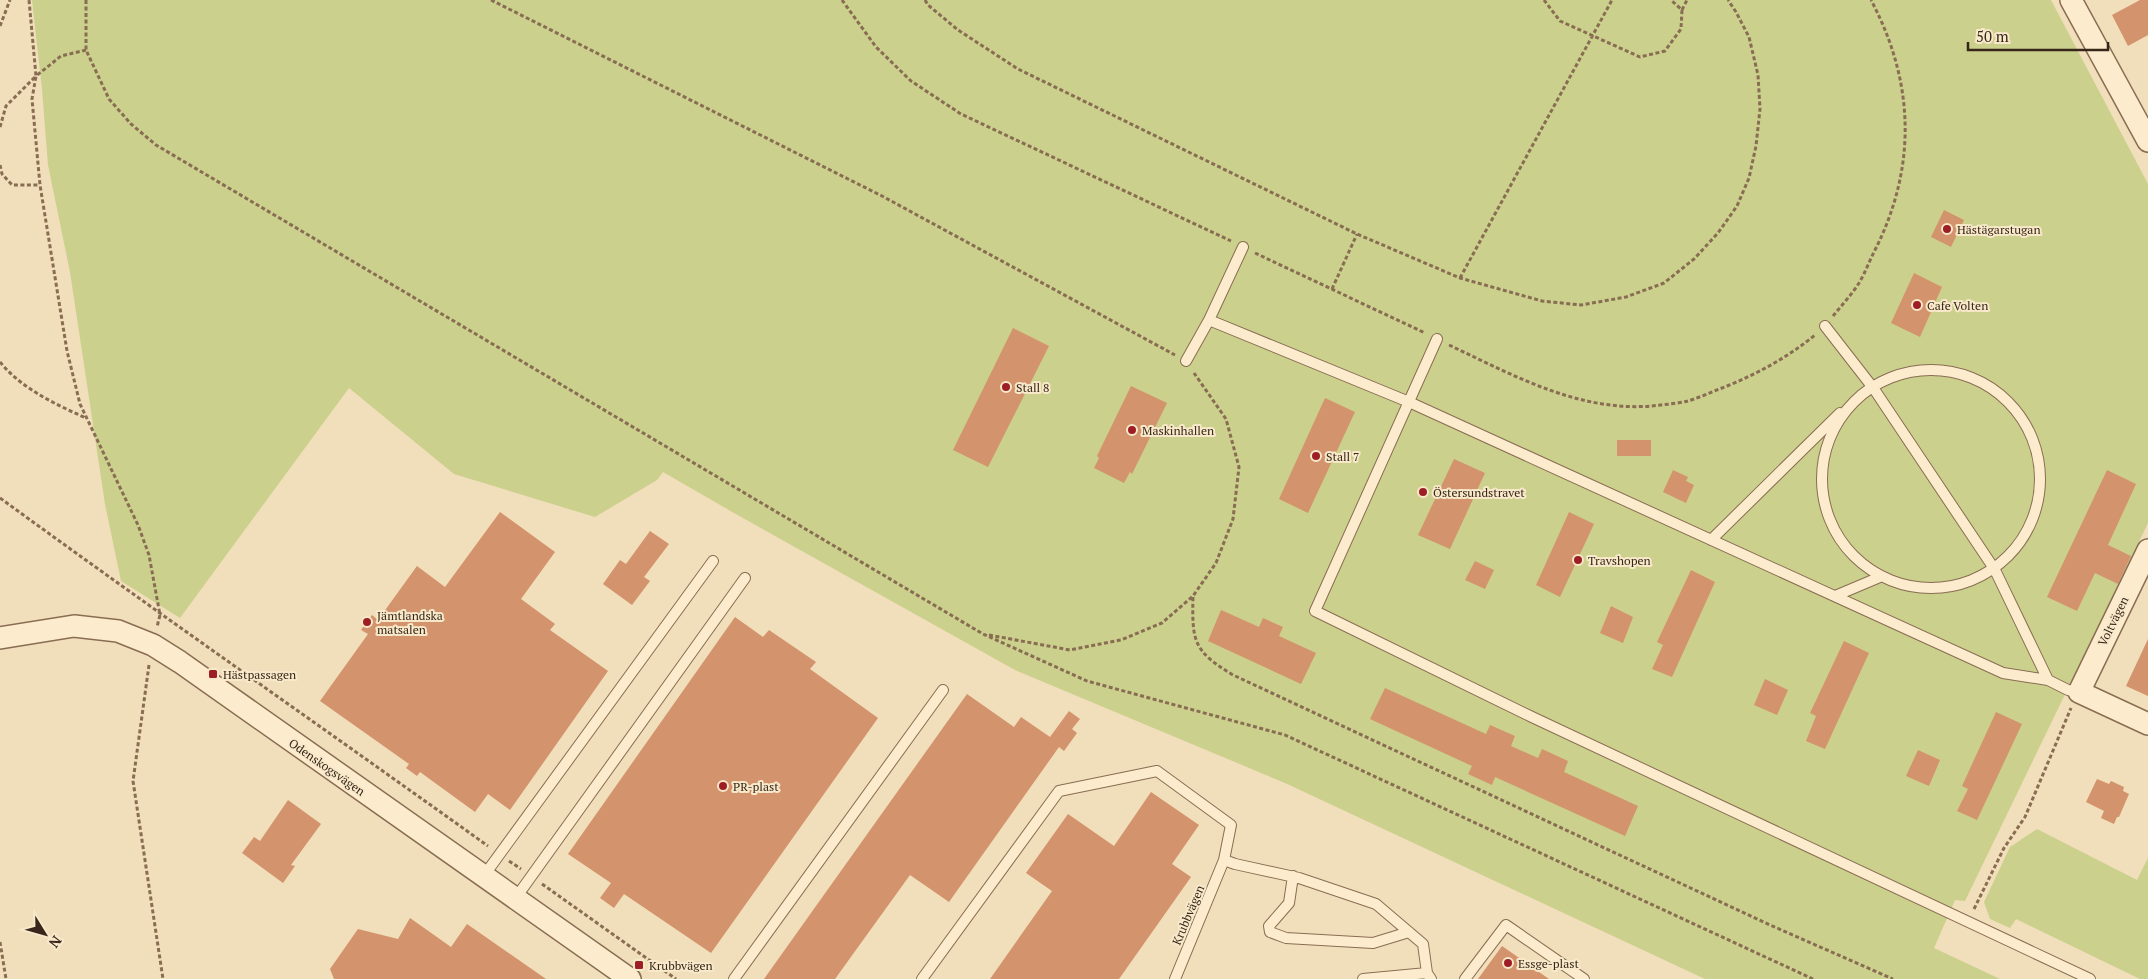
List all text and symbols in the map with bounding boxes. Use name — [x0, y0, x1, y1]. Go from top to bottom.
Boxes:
scale bar — [1968, 20, 2108, 52]
text: 50 m — [1976, 26, 2009, 46]
place label: Hästägarstugan — [1957, 222, 2041, 237]
marker: Hästägarstugan — [1941, 223, 1953, 235]
place label: Cafe Volten — [1927, 298, 1988, 313]
marker: Cafe Volten — [1911, 299, 1923, 311]
place label: Stall 8 — [1016, 380, 1049, 395]
marker: Stall 8 — [1000, 381, 1012, 393]
place label: Maskinhallen — [1142, 423, 1214, 438]
marker: Maskinhallen — [1126, 424, 1138, 436]
place label: Stall 7 — [1326, 449, 1359, 464]
marker: Stall 7 — [1310, 450, 1322, 462]
place label: Östersundstravet — [1433, 485, 1525, 500]
marker: Östersundstravet — [1417, 486, 1429, 498]
place label: Travshopen — [1588, 553, 1651, 568]
marker: Travshopen — [1572, 554, 1584, 566]
street label: Voltvägen — [2095, 594, 2131, 648]
place label: Jämtlandska matsalen — [377, 608, 443, 637]
marker: Jämtlandska matsalen — [361, 616, 373, 628]
place label: Hästpassagen — [223, 667, 296, 682]
marker: Hästpassagen — [207, 668, 219, 680]
street label: Odenskogsvägen — [286, 735, 368, 799]
place label: PR-plast — [733, 779, 779, 794]
marker: PR-plast — [717, 780, 729, 792]
street label: Krubbvägen — [1169, 883, 1207, 947]
north arrow — [20, 909, 70, 959]
text: N — [45, 932, 67, 952]
place label: Essge-plast — [1518, 956, 1579, 971]
marker: Essge-plast — [1502, 957, 1514, 969]
place label: Krubbvägen — [649, 958, 713, 973]
marker: Krubbvägen — [633, 959, 645, 971]

